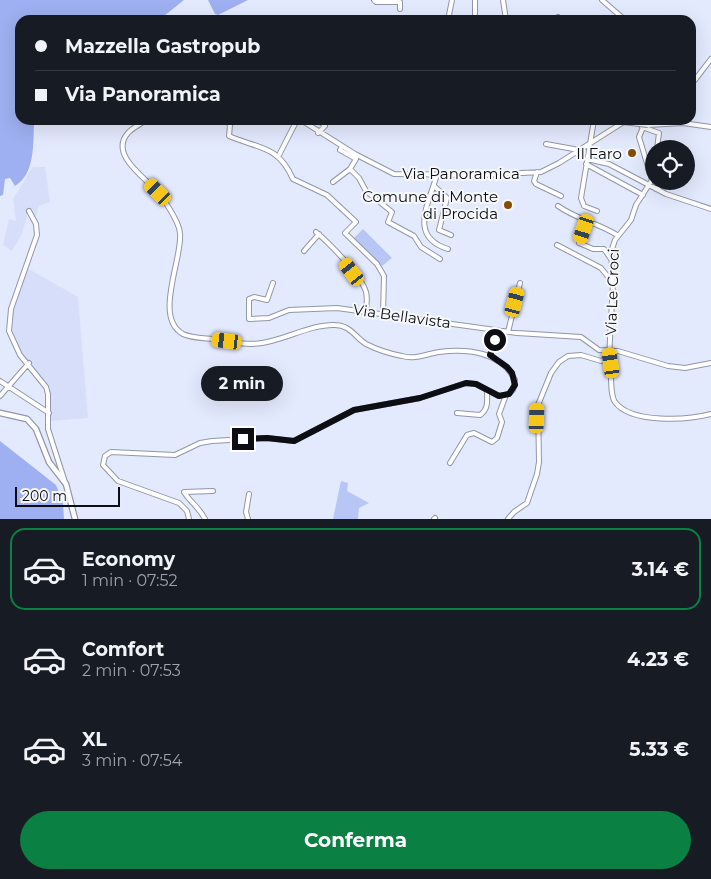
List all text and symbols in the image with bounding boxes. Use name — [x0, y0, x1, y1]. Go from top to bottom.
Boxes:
text: Mazzella Gastropub — [65, 35, 260, 58]
text: Via Panoramica — [65, 83, 221, 106]
map controls — [645, 140, 695, 190]
button: locate — [645, 140, 695, 190]
place label: Il Faro — [576, 144, 622, 163]
marker: Il Faro — [626, 147, 638, 159]
street label: Via Panoramica — [402, 164, 520, 183]
car — [142, 176, 173, 208]
place label: Comune di Monte di Procida — [362, 187, 498, 223]
marker: Comune di Monte di Procida — [502, 199, 514, 211]
car — [572, 212, 595, 246]
street label: Via Le Croci — [601, 248, 623, 336]
car — [336, 256, 367, 288]
car — [503, 286, 526, 318]
street label: Via Bellavista — [352, 300, 452, 332]
route start — [484, 329, 506, 351]
car — [211, 332, 242, 350]
car — [601, 347, 620, 379]
callout: 2 min — [202, 366, 284, 402]
text: 2 min — [219, 374, 265, 393]
car — [528, 403, 545, 433]
route end — [232, 428, 254, 450]
scale bar — [15, 484, 120, 507]
text: 200 m — [22, 487, 67, 505]
icon: car — [22, 547, 67, 592]
text: Economy — [82, 548, 175, 571]
text: 3.14 € — [632, 558, 689, 581]
text: 1 min · 07:52 — [82, 571, 178, 590]
icon: car — [22, 637, 67, 682]
text: Comfort — [82, 638, 164, 661]
text: 4.23 € — [627, 648, 689, 671]
text: 2 min · 07:53 — [82, 661, 181, 680]
icon: car — [22, 727, 67, 772]
text: XL — [82, 728, 107, 751]
text: 5.33 € — [629, 738, 689, 761]
text: 3 min · 07:54 — [82, 751, 182, 770]
button: Conferma — [20, 811, 691, 869]

